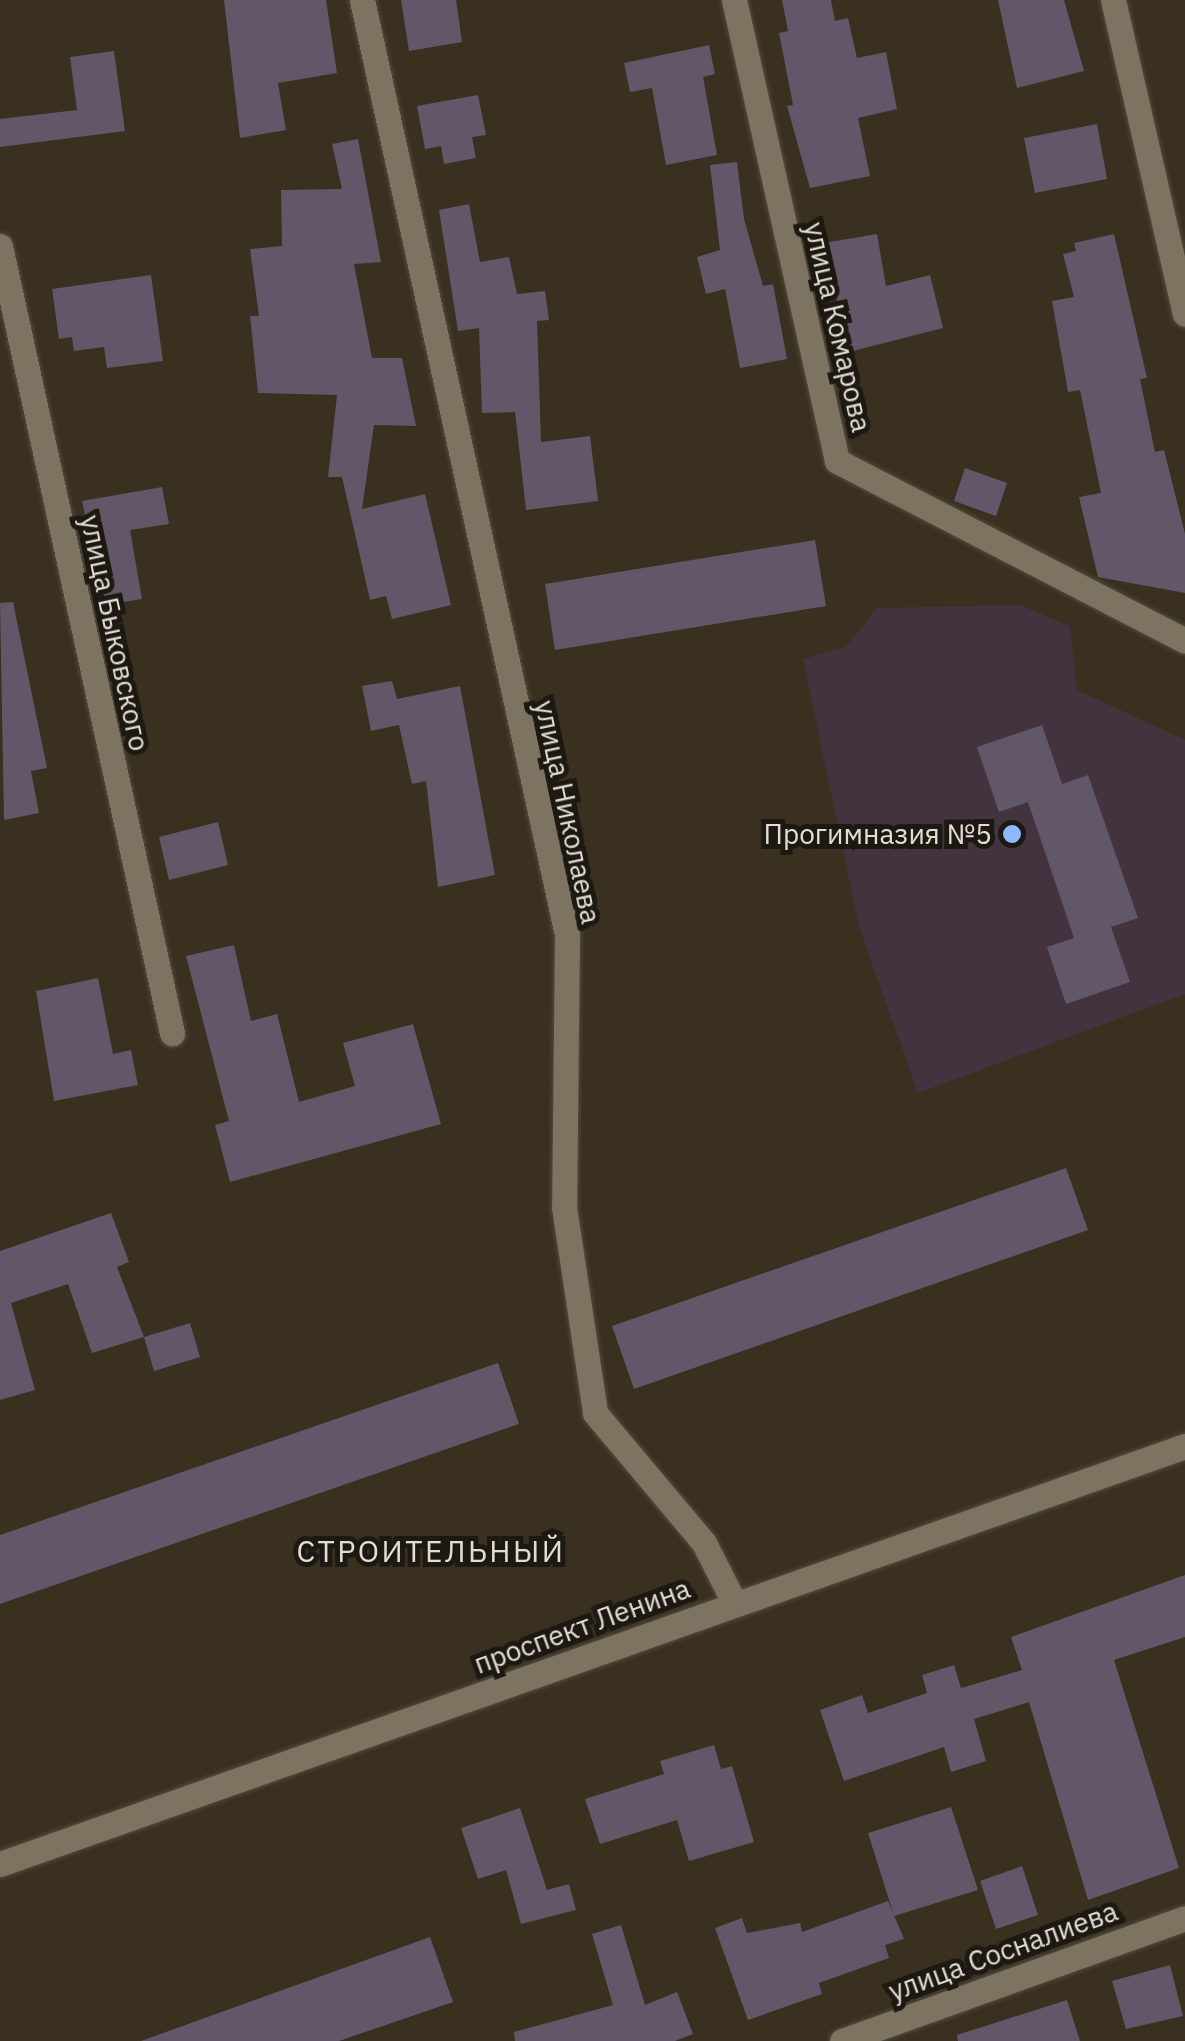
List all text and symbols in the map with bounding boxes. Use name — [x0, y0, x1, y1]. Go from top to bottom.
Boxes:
street label: улица Комарова — [798, 219, 878, 435]
street label: улица Быковского — [74, 512, 156, 754]
street label: улица Николаева — [528, 697, 608, 927]
place label: Прогимназия №5 — [763, 817, 992, 851]
marker: Прогимназия №5 — [1001, 823, 1023, 845]
district label: СТРОИТЕЛЬНЫЙ — [296, 1533, 566, 1569]
street label: проспект Ленина — [469, 1571, 695, 1681]
street label: улица Сосналиева — [884, 1894, 1122, 2008]

